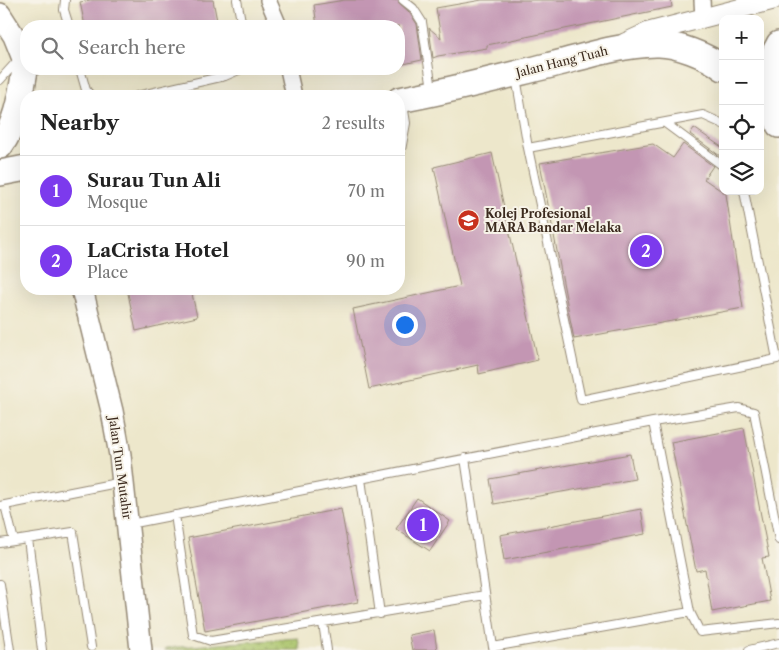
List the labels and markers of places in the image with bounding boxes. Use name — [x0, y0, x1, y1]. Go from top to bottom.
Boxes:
place label: Kolej Profesional MARA Bandar Melaka — [485, 206, 622, 235]
school or university icon: Kolej Profesional MARA Bandar Melaka — [457, 209, 481, 233]
pin: 2 — [630, 232, 662, 270]
pin: 1 — [407, 506, 439, 544]

